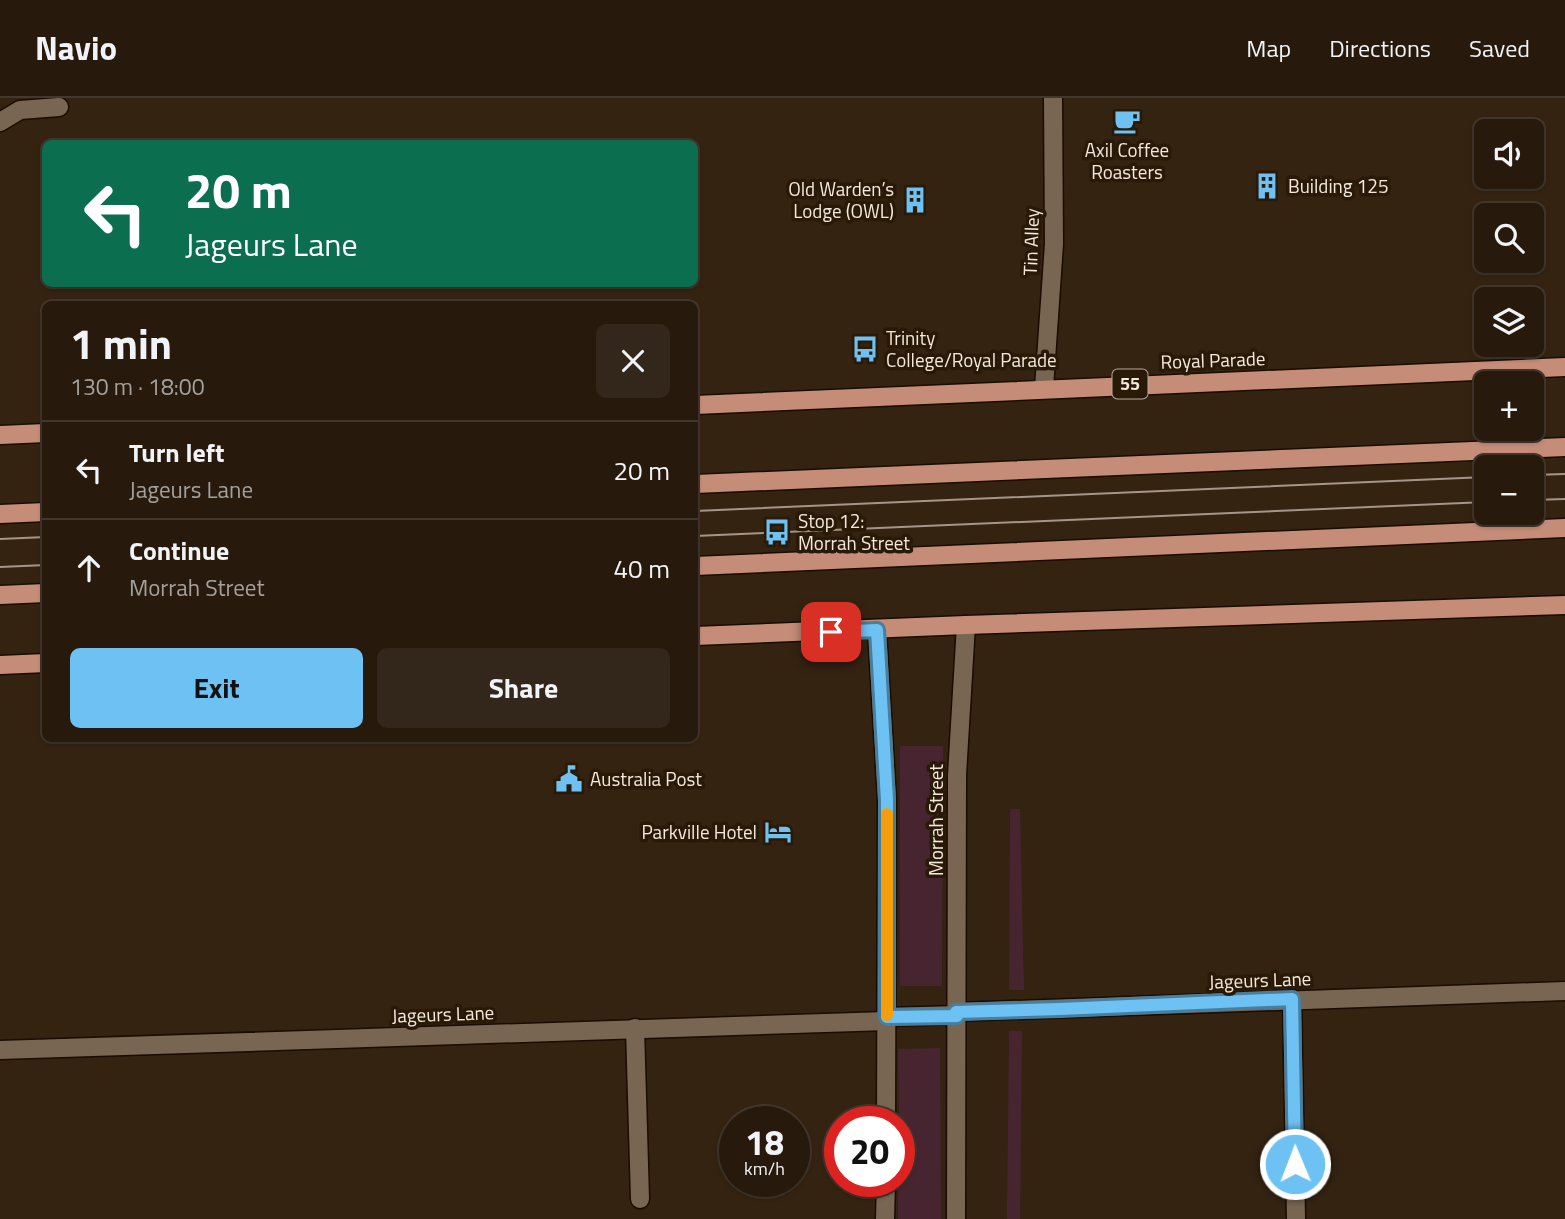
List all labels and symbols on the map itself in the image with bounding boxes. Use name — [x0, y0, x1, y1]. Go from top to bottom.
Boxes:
cafe icon: Axil Coffee Roasters — [1112, 106, 1142, 136]
place label: Axil Coffee Roasters — [1085, 135, 1169, 186]
building icon: Building 125 — [1252, 171, 1282, 201]
place label: Building 125 — [1288, 171, 1389, 200]
place label: Old Warden’s Lodge (OWL) — [788, 174, 894, 225]
building icon: Old Warden’s Lodge (OWL) — [900, 185, 930, 215]
street label: Tin Alley — [1015, 208, 1046, 276]
place label: Trinity College/Royal Parade — [886, 323, 1057, 374]
bus stop icon: Trinity College/Royal Parade — [850, 334, 880, 364]
street label: Royal Parade — [1160, 343, 1266, 376]
road number: 55 — [1112, 370, 1148, 398]
place label: Stop 12: Morrah Street — [798, 506, 910, 557]
bus stop icon: Stop 12: Morrah Street — [762, 517, 792, 547]
pin — [801, 602, 861, 662]
public building icon: Australia Post — [554, 764, 584, 794]
place label: Australia Post — [590, 764, 702, 793]
street label: Morrah Street — [921, 764, 950, 876]
place label: Parkville Hotel — [641, 817, 757, 846]
hotel icon: Parkville Hotel — [763, 817, 793, 847]
street label: Jageurs Lane — [1208, 963, 1312, 996]
street label: Jageurs Lane — [391, 997, 495, 1030]
speed limit sign: 20 — [824, 1106, 915, 1197]
position arrow — [1258, 1127, 1332, 1201]

